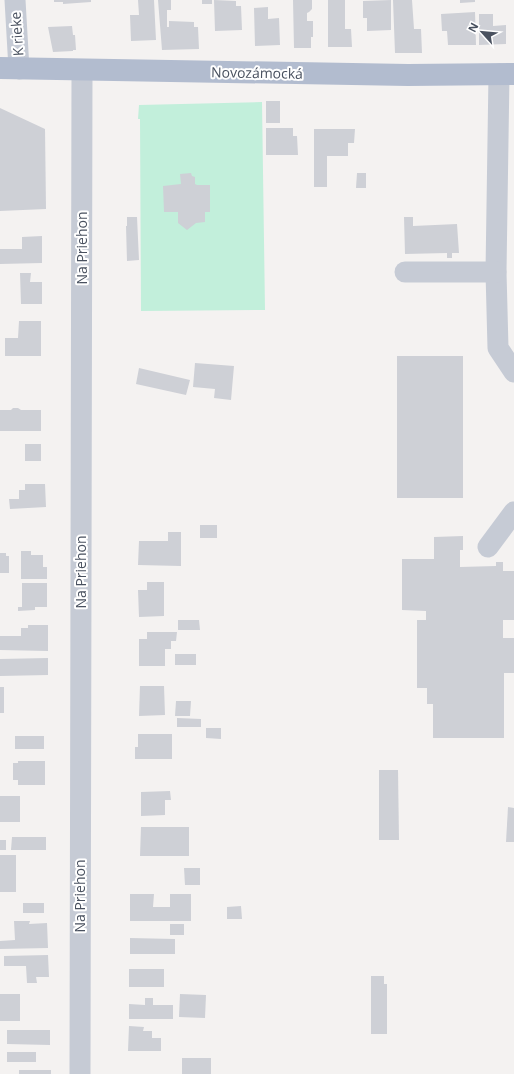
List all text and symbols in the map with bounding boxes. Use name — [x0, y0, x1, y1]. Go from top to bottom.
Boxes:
street label: K rieke — [5, 11, 28, 57]
north arrow — [462, 12, 502, 52]
text: N — [464, 20, 481, 35]
street label: Novozámocká — [211, 62, 303, 83]
street label: Na Priehon — [72, 211, 91, 285]
street label: Na Priehon — [71, 535, 90, 609]
street label: Na Priehon — [70, 859, 89, 933]

